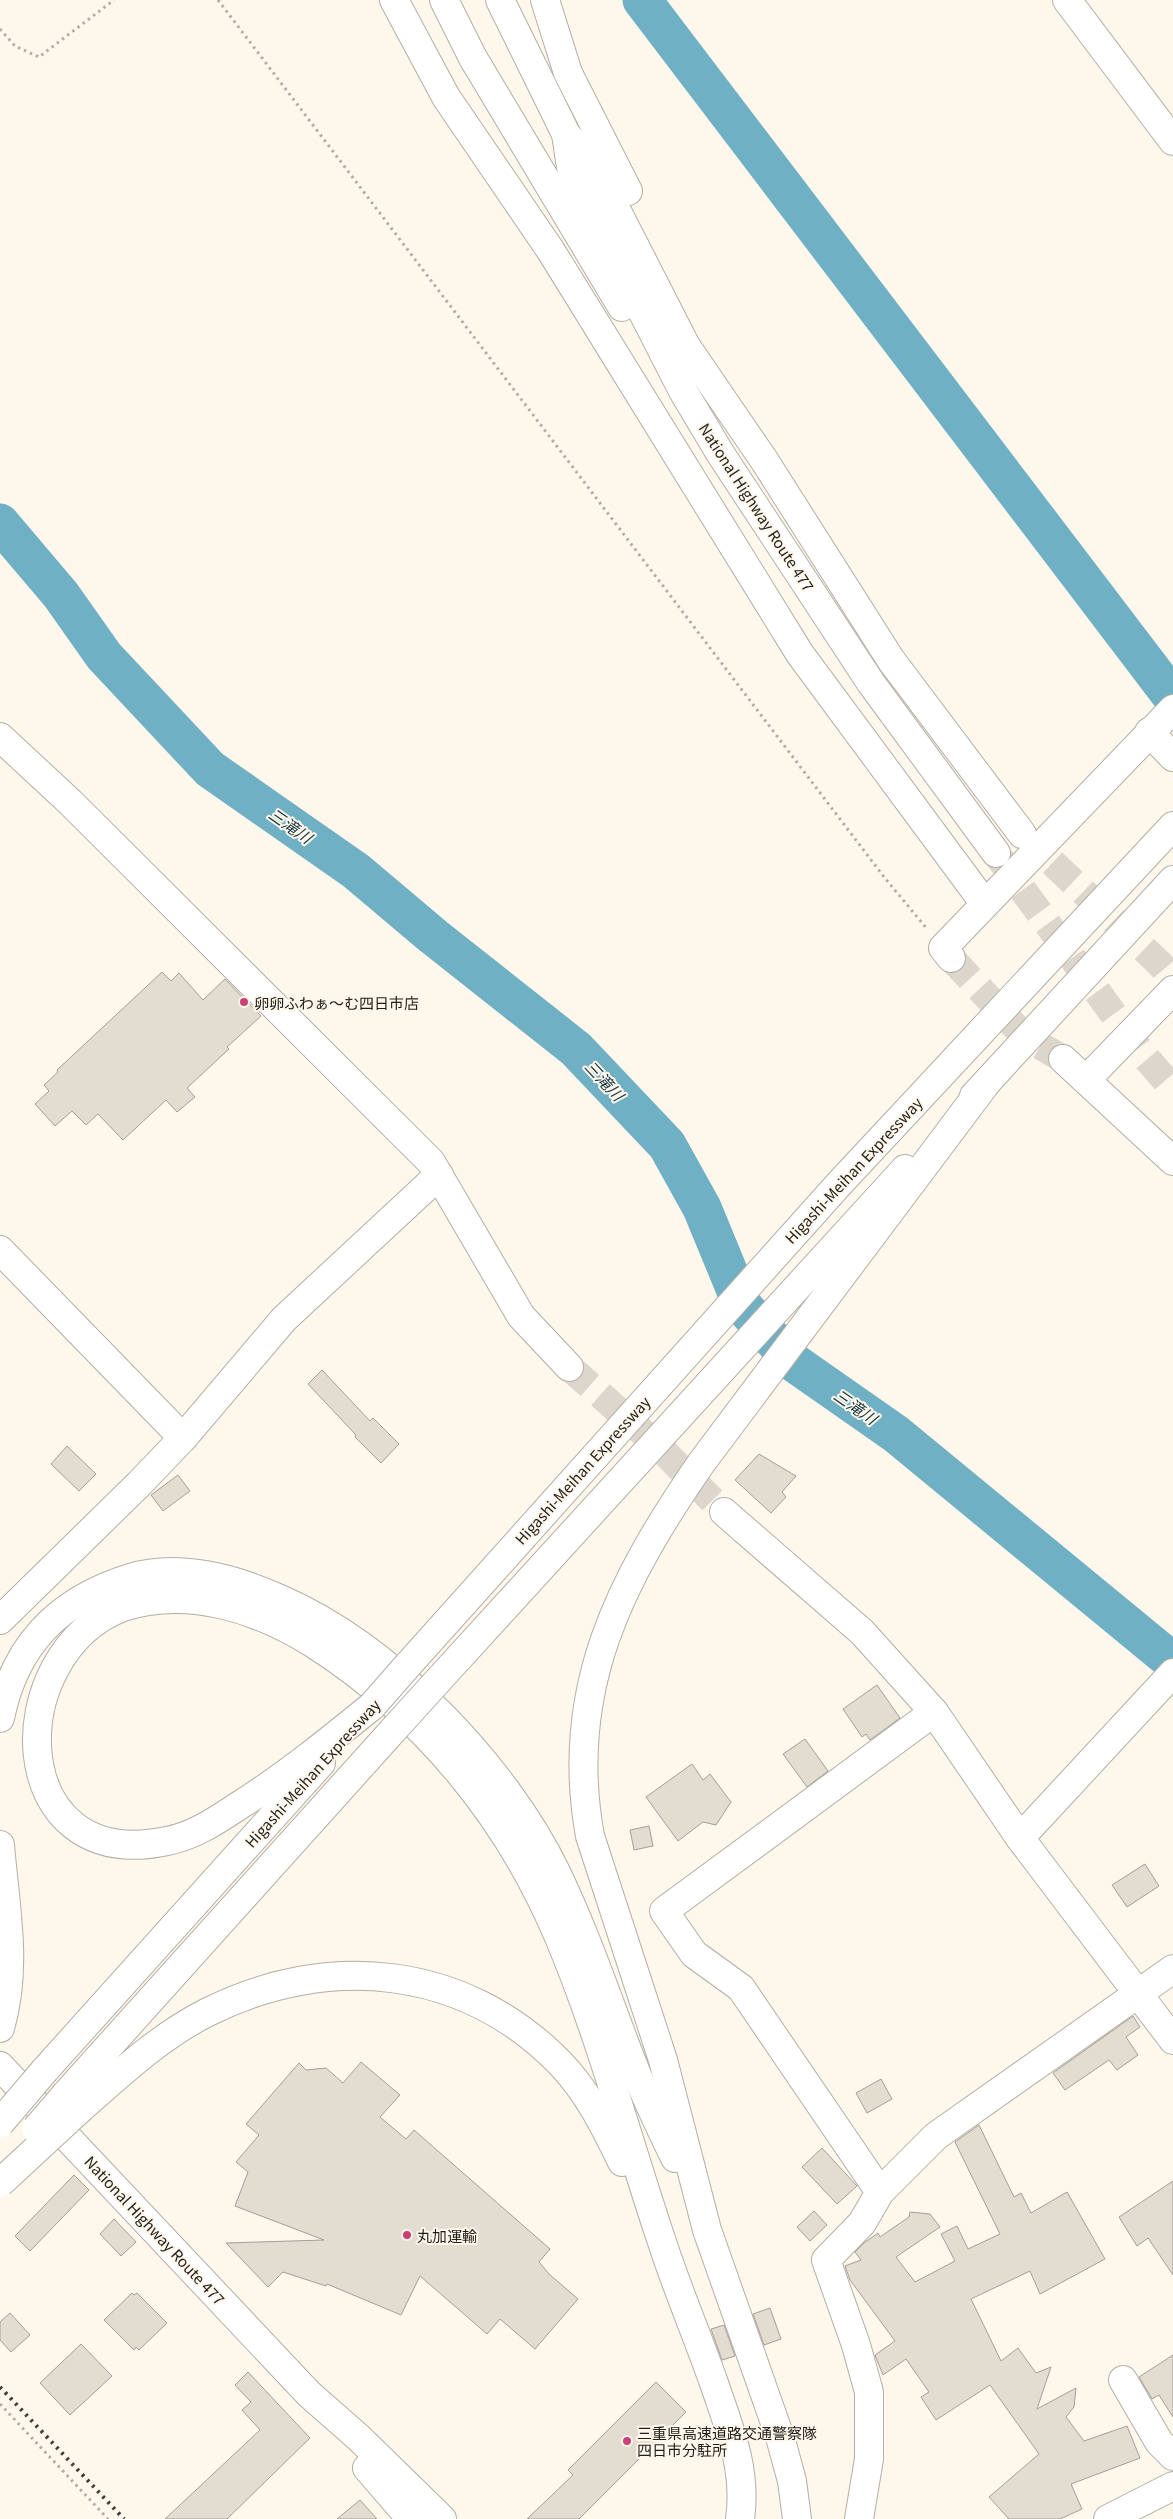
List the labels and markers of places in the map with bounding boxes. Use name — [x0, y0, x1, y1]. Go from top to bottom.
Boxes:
place label: 卵卵ふわぁ～む四日市店 — [254, 992, 419, 1013]
marker: 卵卵ふわぁ～む四日市店 — [238, 996, 250, 1008]
place label: 丸加運輸 — [417, 2225, 477, 2246]
marker: 丸加運輸 — [401, 2229, 413, 2241]
place label: 三重県高速道路交通警察隊 四日市分駐所 — [637, 2422, 817, 2460]
marker: 三重県高速道路交通警察隊 四日市分駐所 — [621, 2435, 633, 2447]

